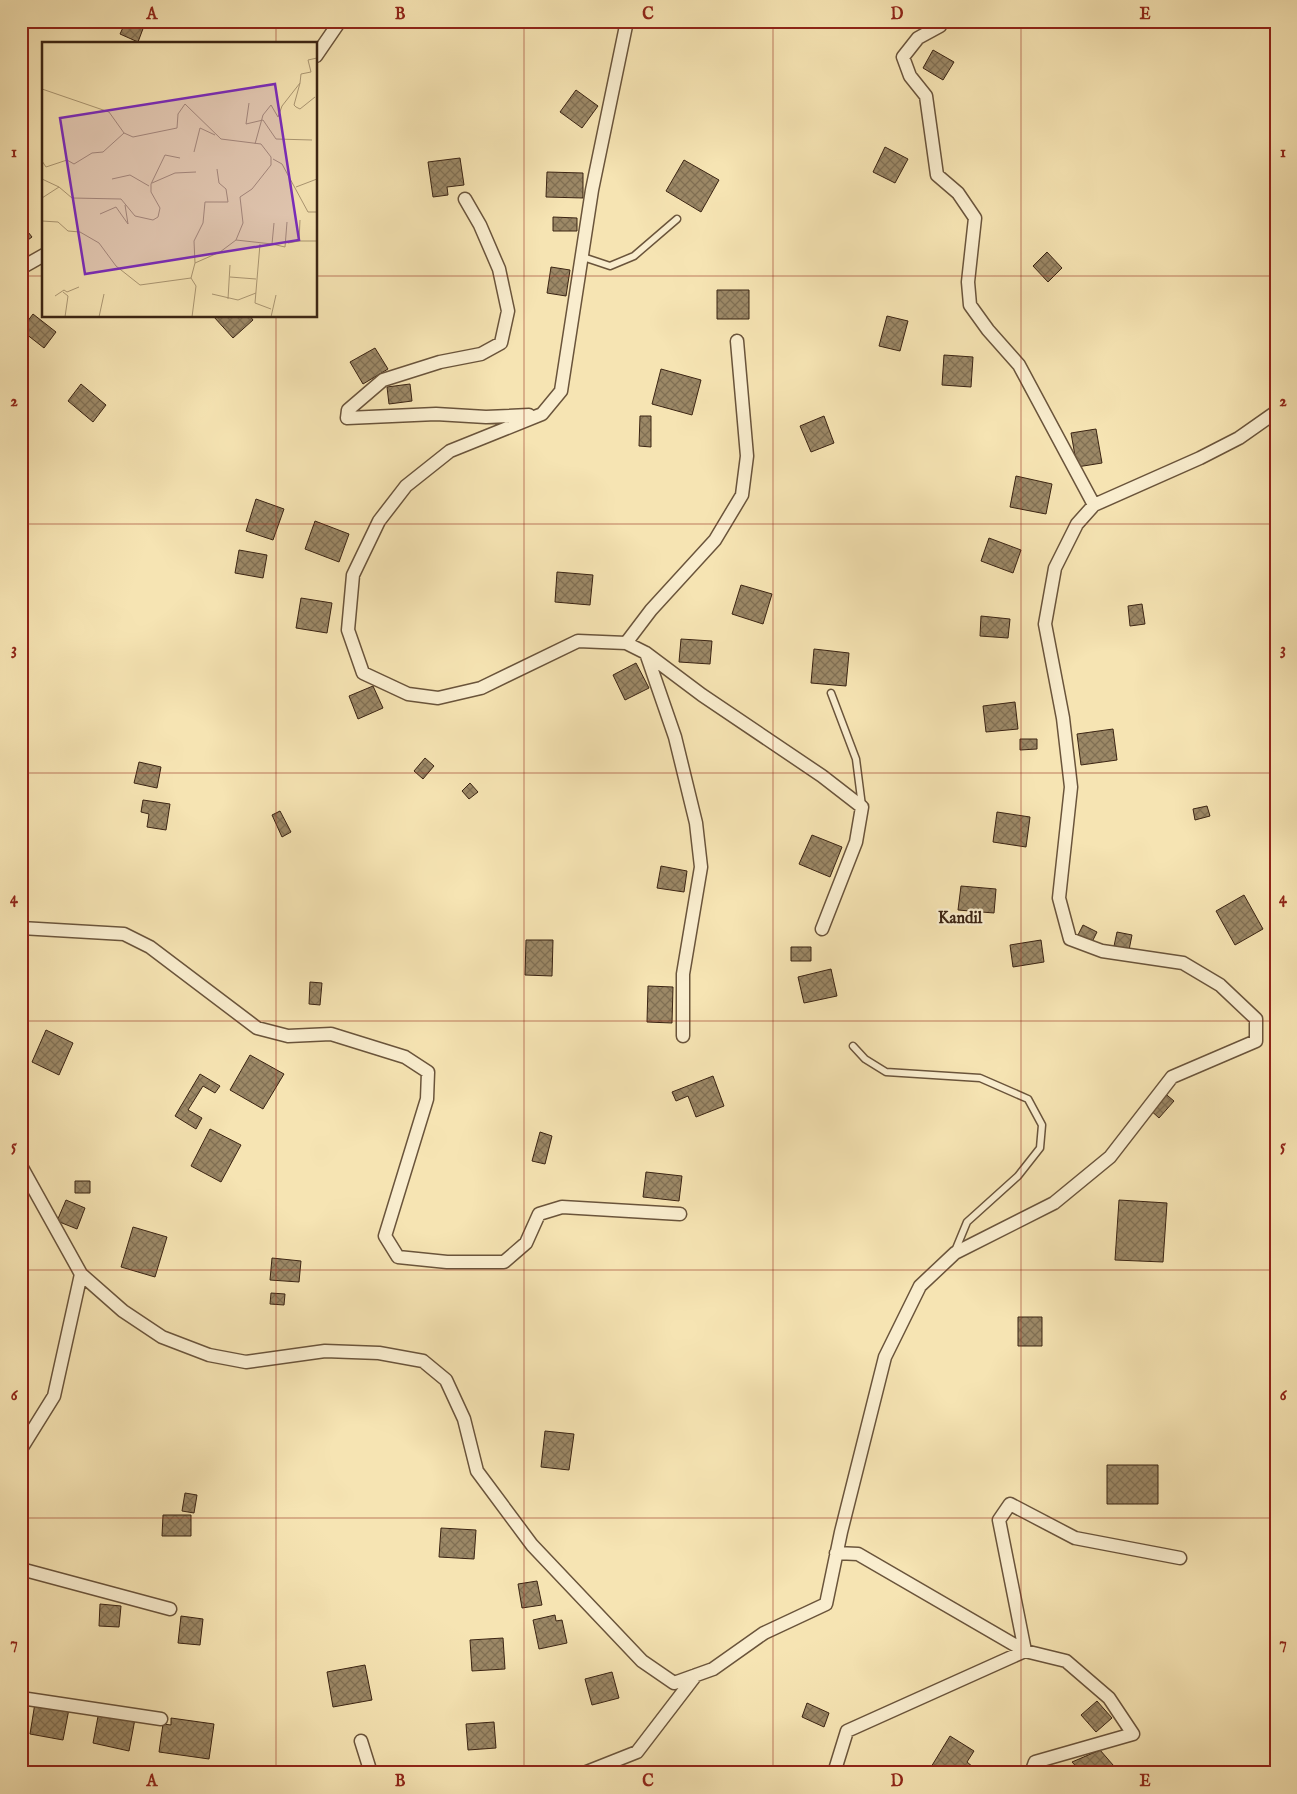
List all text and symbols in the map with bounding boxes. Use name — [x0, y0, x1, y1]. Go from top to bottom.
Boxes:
text: A — [146, 5, 159, 25]
text: B — [395, 5, 406, 25]
text: C — [642, 5, 654, 25]
text: D — [891, 5, 904, 25]
text: E — [1139, 5, 1151, 25]
inset map — [42, 42, 318, 318]
text: 1 — [11, 143, 17, 163]
text: 1 — [1280, 143, 1286, 163]
text: 2 — [10, 392, 18, 412]
text: 2 — [1279, 392, 1287, 412]
text: 3 — [11, 640, 17, 660]
text: 3 — [1280, 640, 1286, 660]
text: 4 — [10, 889, 19, 909]
text: 4 — [1279, 889, 1288, 909]
district label: Kandil — [938, 909, 983, 929]
text: 5 — [11, 1137, 17, 1157]
text: 5 — [1280, 1137, 1286, 1157]
text: 6 — [11, 1386, 19, 1406]
text: 6 — [1280, 1386, 1288, 1406]
text: 7 — [10, 1634, 18, 1654]
text: 7 — [1279, 1634, 1287, 1654]
text: A — [146, 1772, 159, 1792]
text: B — [395, 1772, 406, 1792]
text: C — [642, 1772, 654, 1792]
text: D — [891, 1772, 904, 1792]
text: E — [1139, 1772, 1151, 1792]

